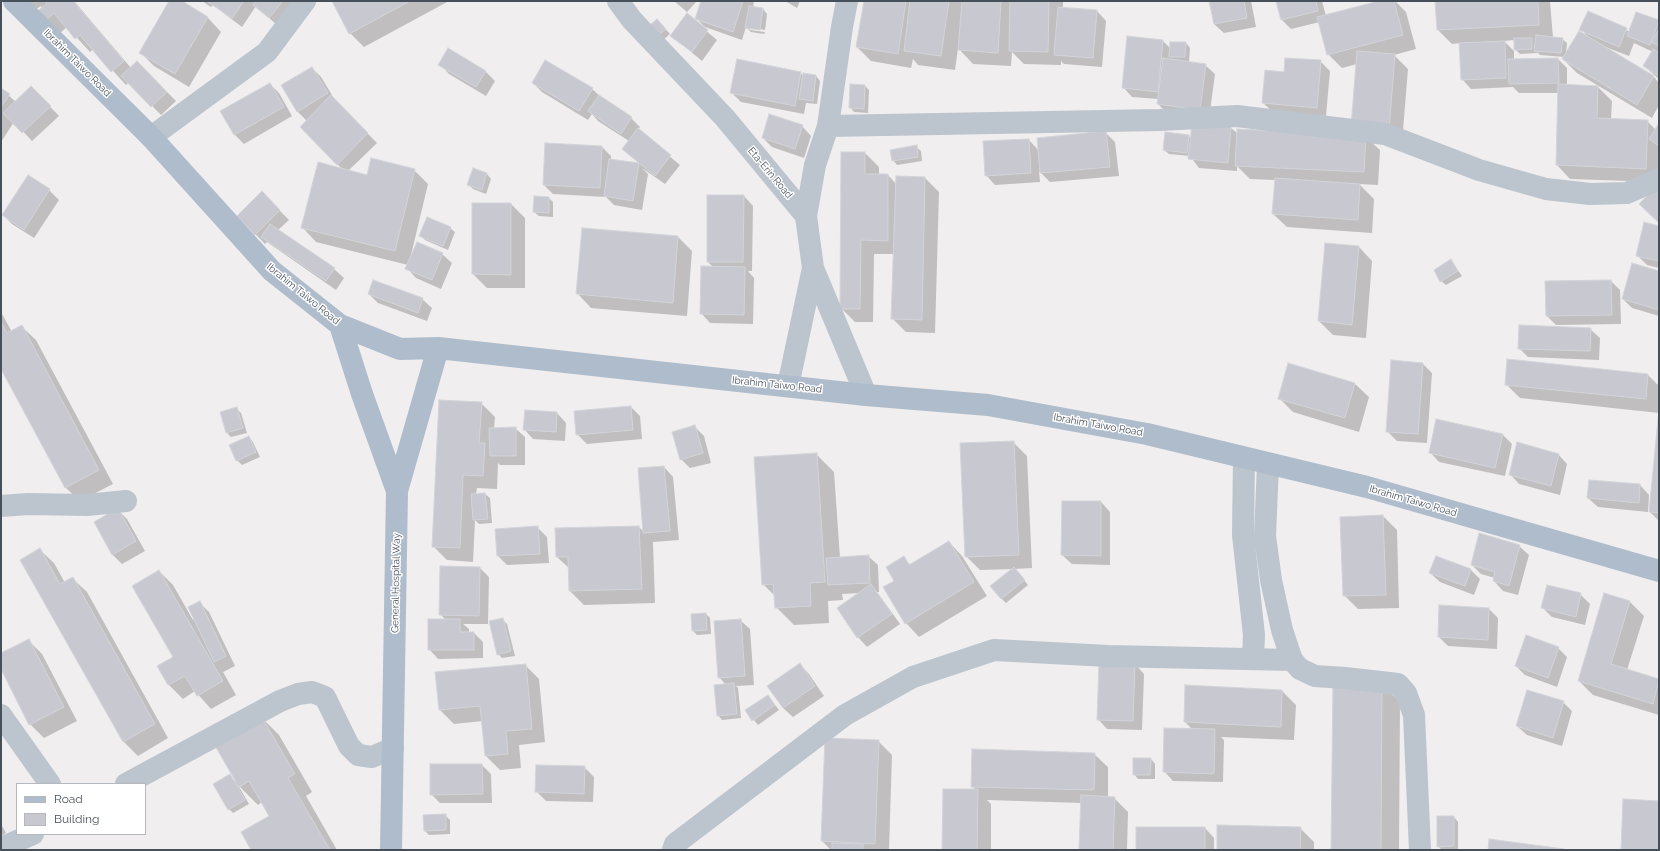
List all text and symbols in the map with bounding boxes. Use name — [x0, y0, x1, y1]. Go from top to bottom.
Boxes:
street label: Ibrahim Taiwo Road — [41, 27, 113, 99]
street label: Eta-Erin Road — [745, 145, 795, 201]
street label: Ibrahim Taiwo Road — [264, 261, 342, 327]
street label: Ibrahim Taiwo Road — [731, 374, 823, 396]
street label: Ibrahim Taiwo Road — [1052, 411, 1144, 439]
street label: Ibrahim Taiwo Road — [1368, 483, 1458, 519]
street label: General Hospital Way — [389, 533, 403, 633]
legend — [16, 783, 146, 835]
text: Road — [54, 792, 83, 806]
text: Building — [54, 812, 100, 826]

